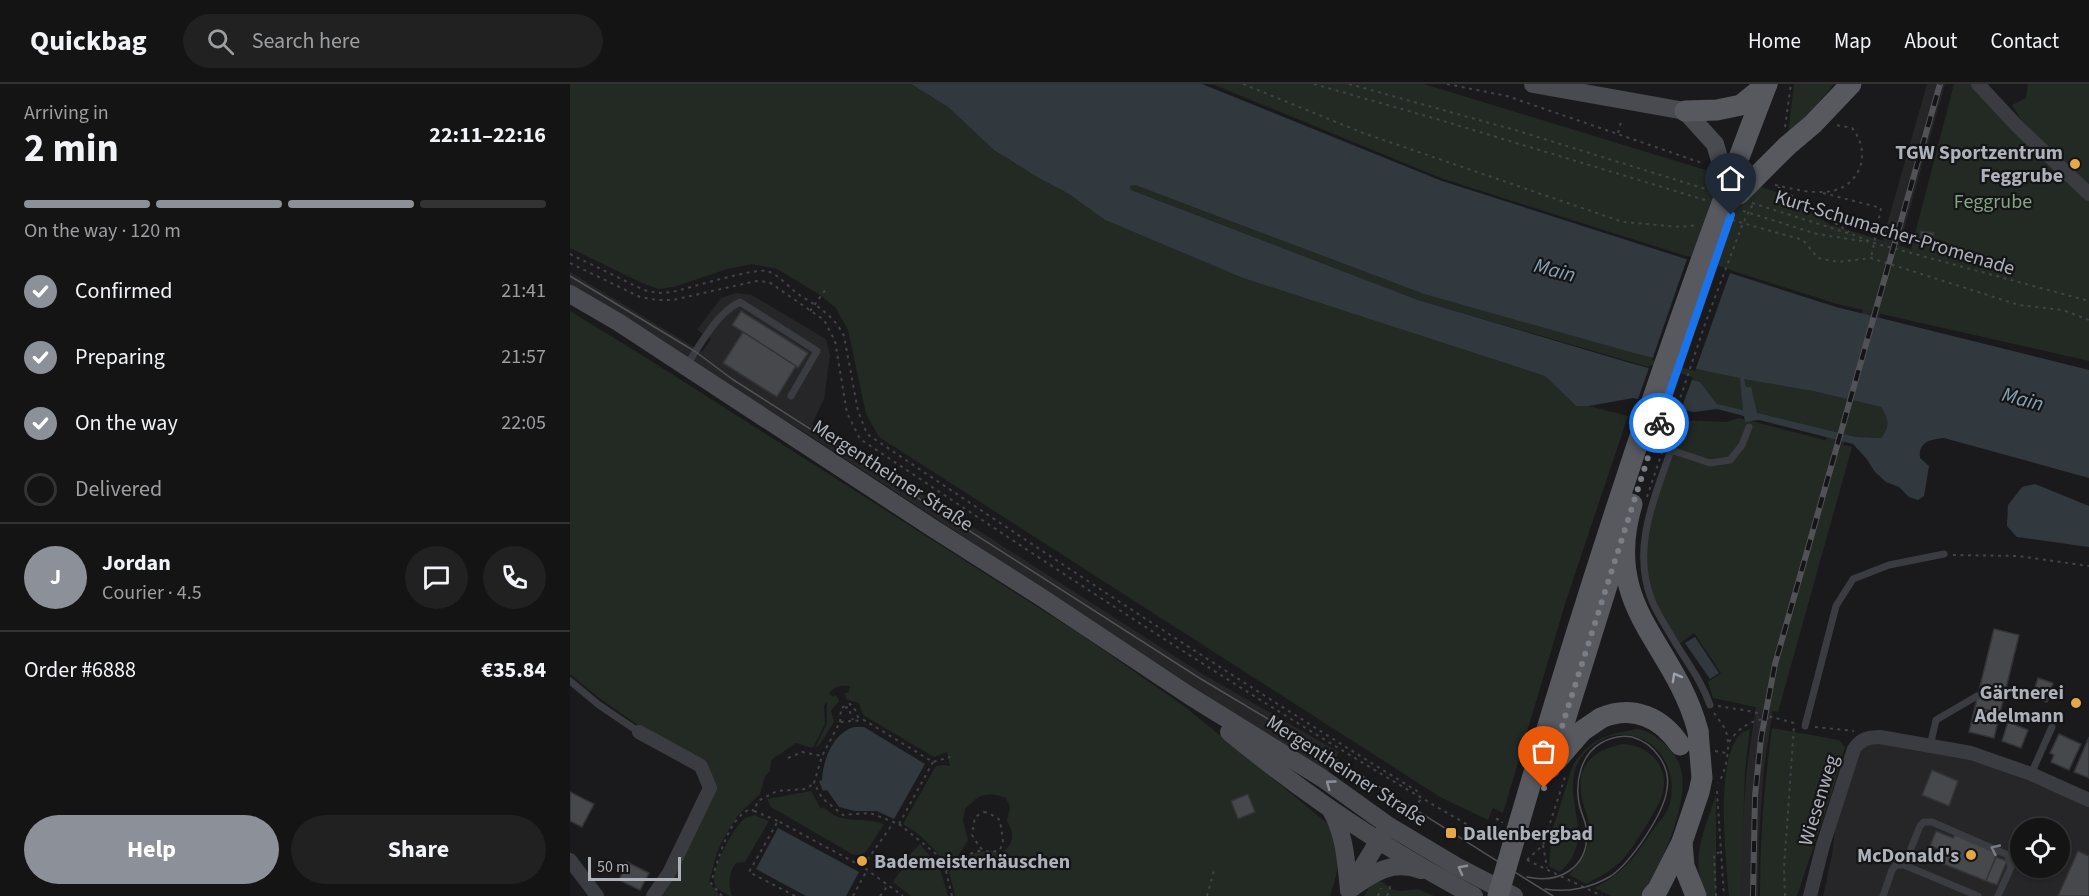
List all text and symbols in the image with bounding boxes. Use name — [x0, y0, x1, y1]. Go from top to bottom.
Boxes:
search box — [183, 14, 603, 68]
text: Quickbag — [30, 21, 147, 61]
icon: search — [204, 25, 237, 58]
text: Search here — [252, 25, 360, 57]
text: Home — [1748, 26, 1801, 56]
text: Map — [1834, 26, 1872, 56]
text: About — [1905, 26, 1957, 56]
text: Contact — [1990, 26, 2059, 56]
text: Arriving in — [24, 99, 109, 127]
text: 22:11–22:16 — [429, 119, 546, 151]
text: 2 min — [24, 121, 119, 177]
place label: TGW Sportzentrum Feggrube — [1895, 139, 2063, 190]
pin — [1705, 153, 1756, 215]
marker: TGW Sportzentrum Feggrube — [2068, 157, 2082, 171]
icon: home — [1714, 162, 1747, 195]
street label: Kurt-Schumacher-Promenade — [1771, 183, 2018, 283]
park label: Feggrube — [1954, 188, 2032, 216]
text: On the way · 120 m — [24, 217, 181, 245]
water label: Main — [1531, 250, 1579, 290]
icon: check — [24, 275, 57, 308]
text: Confirmed — [75, 275, 172, 307]
text: 21:41 — [501, 277, 546, 305]
icon: check — [24, 341, 57, 374]
text: Preparing — [75, 341, 165, 373]
text: 21:57 — [501, 343, 546, 371]
water label: Main — [1999, 379, 2047, 419]
courier — [1629, 393, 1689, 453]
icon: check — [24, 407, 57, 440]
text: On the way — [75, 407, 178, 439]
icon: bike — [1643, 407, 1676, 440]
text: 22:05 — [501, 409, 546, 437]
street label: Mergentheimer Straße — [807, 413, 978, 538]
text: Delivered — [75, 473, 162, 505]
button: chat — [405, 546, 468, 609]
button: phone — [483, 546, 546, 609]
text: Jordan — [102, 547, 171, 579]
text: J — [50, 561, 61, 593]
text: Courier · 4.5 — [102, 579, 202, 607]
text: Order #6888 — [24, 654, 136, 686]
text: €35.84 — [481, 654, 546, 686]
one-way arrow — [1672, 673, 1683, 683]
place label: Gärtnerei Adelmann — [1973, 679, 2064, 730]
marker: Gärtnerei Adelmann — [2069, 696, 2083, 710]
street label: Mergentheimer Straße — [1261, 708, 1432, 833]
pin — [1518, 726, 1569, 788]
icon: bag — [1527, 735, 1560, 768]
street label: Wiesenweg — [1792, 751, 1846, 849]
one-way arrow — [1326, 780, 1337, 791]
button: Help — [24, 815, 279, 884]
button: Share — [291, 815, 546, 884]
map controls — [2010, 818, 2070, 878]
button: locate — [2010, 818, 2070, 878]
place label: Dallenbergbad — [1463, 820, 1593, 848]
marker: Dallenbergbad — [1444, 826, 1458, 840]
place label: McDonald's — [1857, 842, 1959, 870]
one-way arrow — [1990, 844, 2001, 856]
place label: Bademeisterhäuschen — [874, 848, 1070, 876]
marker: McDonald's — [1964, 848, 1978, 862]
scale bar — [588, 854, 681, 882]
marker: Bademeisterhäuschen — [855, 854, 869, 868]
text: 50 m — [597, 856, 629, 878]
one-way arrow — [1458, 865, 1469, 876]

